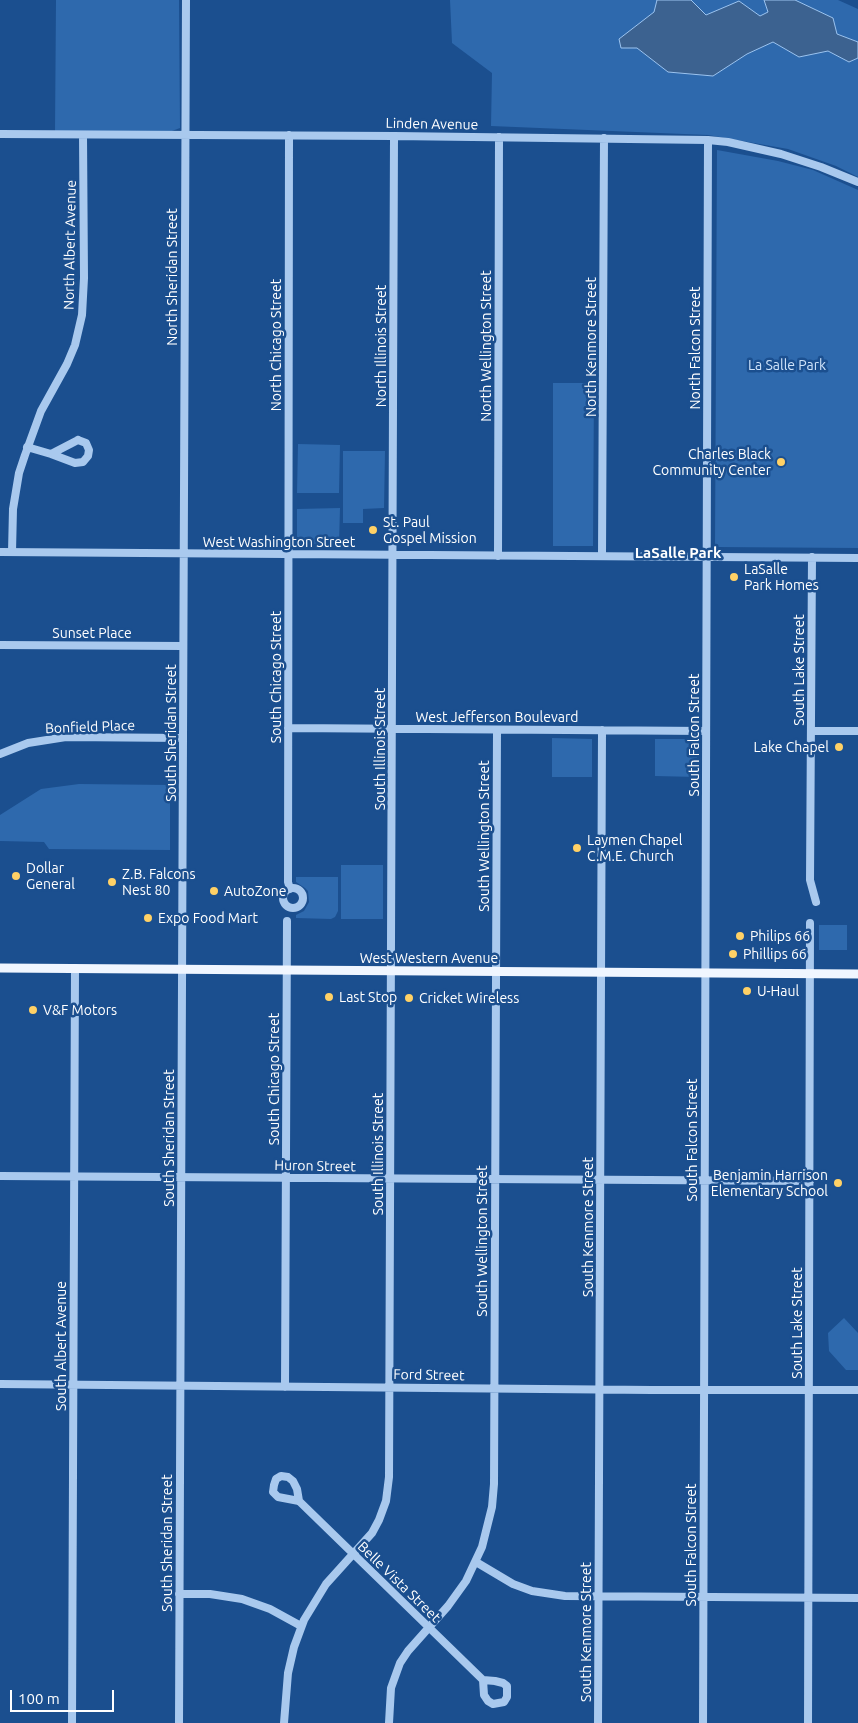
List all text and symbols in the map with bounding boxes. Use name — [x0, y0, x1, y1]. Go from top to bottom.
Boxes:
street label: Linden Avenue — [385, 115, 479, 133]
street label: North Albert Avenue — [60, 180, 80, 310]
street label: North Sheridan Street — [164, 208, 180, 346]
street label: North Wellington Street — [478, 270, 494, 422]
street label: North Kenmore Street — [583, 277, 599, 417]
street label: North Chicago Street — [268, 279, 284, 411]
street label: North Illinois Street — [373, 285, 389, 407]
street label: North Falcon Street — [687, 287, 703, 409]
park label: La Salle Park — [748, 357, 826, 373]
place label: Charles Black Community Center — [652, 446, 771, 478]
marker: Charles Black Community Center — [775, 456, 787, 468]
place label: St. Paul Gospel Mission — [383, 514, 477, 546]
marker: St. Paul Gospel Mission — [367, 524, 379, 536]
street label: West Washington Street — [203, 534, 355, 550]
district label: LaSalle Park — [635, 544, 721, 562]
place label: LaSalle Park Homes — [744, 561, 819, 594]
marker: LaSalle Park Homes — [728, 571, 740, 583]
street label: South Chicago Street — [268, 611, 284, 743]
street label: South Lake Street — [791, 614, 807, 726]
street label: Sunset Place — [52, 625, 132, 641]
street label: South Sheridan Street — [163, 664, 179, 802]
street label: South Falcon Street — [686, 674, 702, 796]
street label: South Illinois Street — [372, 688, 388, 810]
street label: West Jefferson Boulevard — [416, 709, 578, 725]
street label: Bonfield Place — [45, 717, 135, 737]
place label: Lake Chapel — [754, 739, 829, 755]
marker: Lake Chapel — [833, 741, 845, 753]
street label: South Wellington Street — [476, 760, 492, 912]
place label: Laymen Chapel C.M.E. Church — [587, 832, 682, 864]
marker: Laymen Chapel C.M.E. Church — [571, 842, 583, 854]
place label: Dollar General — [26, 860, 75, 892]
place label: Z.B. Falcons Nest 80 — [122, 866, 196, 899]
marker: Dollar General — [10, 870, 22, 882]
marker: Z.B. Falcons Nest 80 — [106, 876, 118, 888]
place label: AutoZone — [224, 883, 286, 899]
marker: AutoZone — [208, 885, 220, 897]
place label: Expo Food Mart — [158, 910, 258, 926]
marker: Expo Food Mart — [142, 912, 154, 924]
place label: Philips 66 — [750, 928, 810, 944]
marker: Philips 66 — [734, 930, 746, 942]
place label: Phillips 66 — [743, 946, 807, 962]
marker: Phillips 66 — [727, 948, 739, 960]
street label: West Western Avenue — [360, 950, 498, 966]
place label: U-Haul — [757, 983, 799, 999]
marker: U-Haul — [741, 985, 753, 997]
place label: Last Stop — [339, 989, 397, 1005]
place label: Cricket Wireless — [419, 990, 519, 1006]
marker: Last Stop — [323, 991, 335, 1003]
marker: Cricket Wireless — [403, 992, 415, 1004]
place label: V&F Motors — [43, 1002, 117, 1018]
marker: V&F Motors — [27, 1004, 39, 1016]
street label: South Chicago Street — [266, 1013, 282, 1145]
street label: South Sheridan Street — [161, 1069, 177, 1207]
street label: South Falcon Street — [684, 1079, 700, 1201]
street label: South Illinois Street — [370, 1093, 386, 1215]
street label: Huron Street — [274, 1157, 356, 1175]
street label: South Kenmore Street — [580, 1157, 596, 1297]
street label: South Wellington Street — [474, 1165, 490, 1317]
place label: Benjamin Harrison Elementary School — [711, 1167, 828, 1200]
marker: Benjamin Harrison Elementary School — [832, 1177, 844, 1189]
street label: South Lake Street — [789, 1267, 805, 1379]
street label: South Albert Avenue — [53, 1281, 69, 1411]
street label: Ford Street — [393, 1366, 465, 1384]
street label: South Sheridan Street — [159, 1474, 175, 1612]
street label: South Falcon Street — [683, 1484, 699, 1606]
street label: Belle Vista Street — [354, 1538, 444, 1626]
street label: South Kenmore Street — [578, 1562, 594, 1702]
scale bar — [12, 1680, 116, 1712]
text: 100 m — [18, 1690, 60, 1707]

